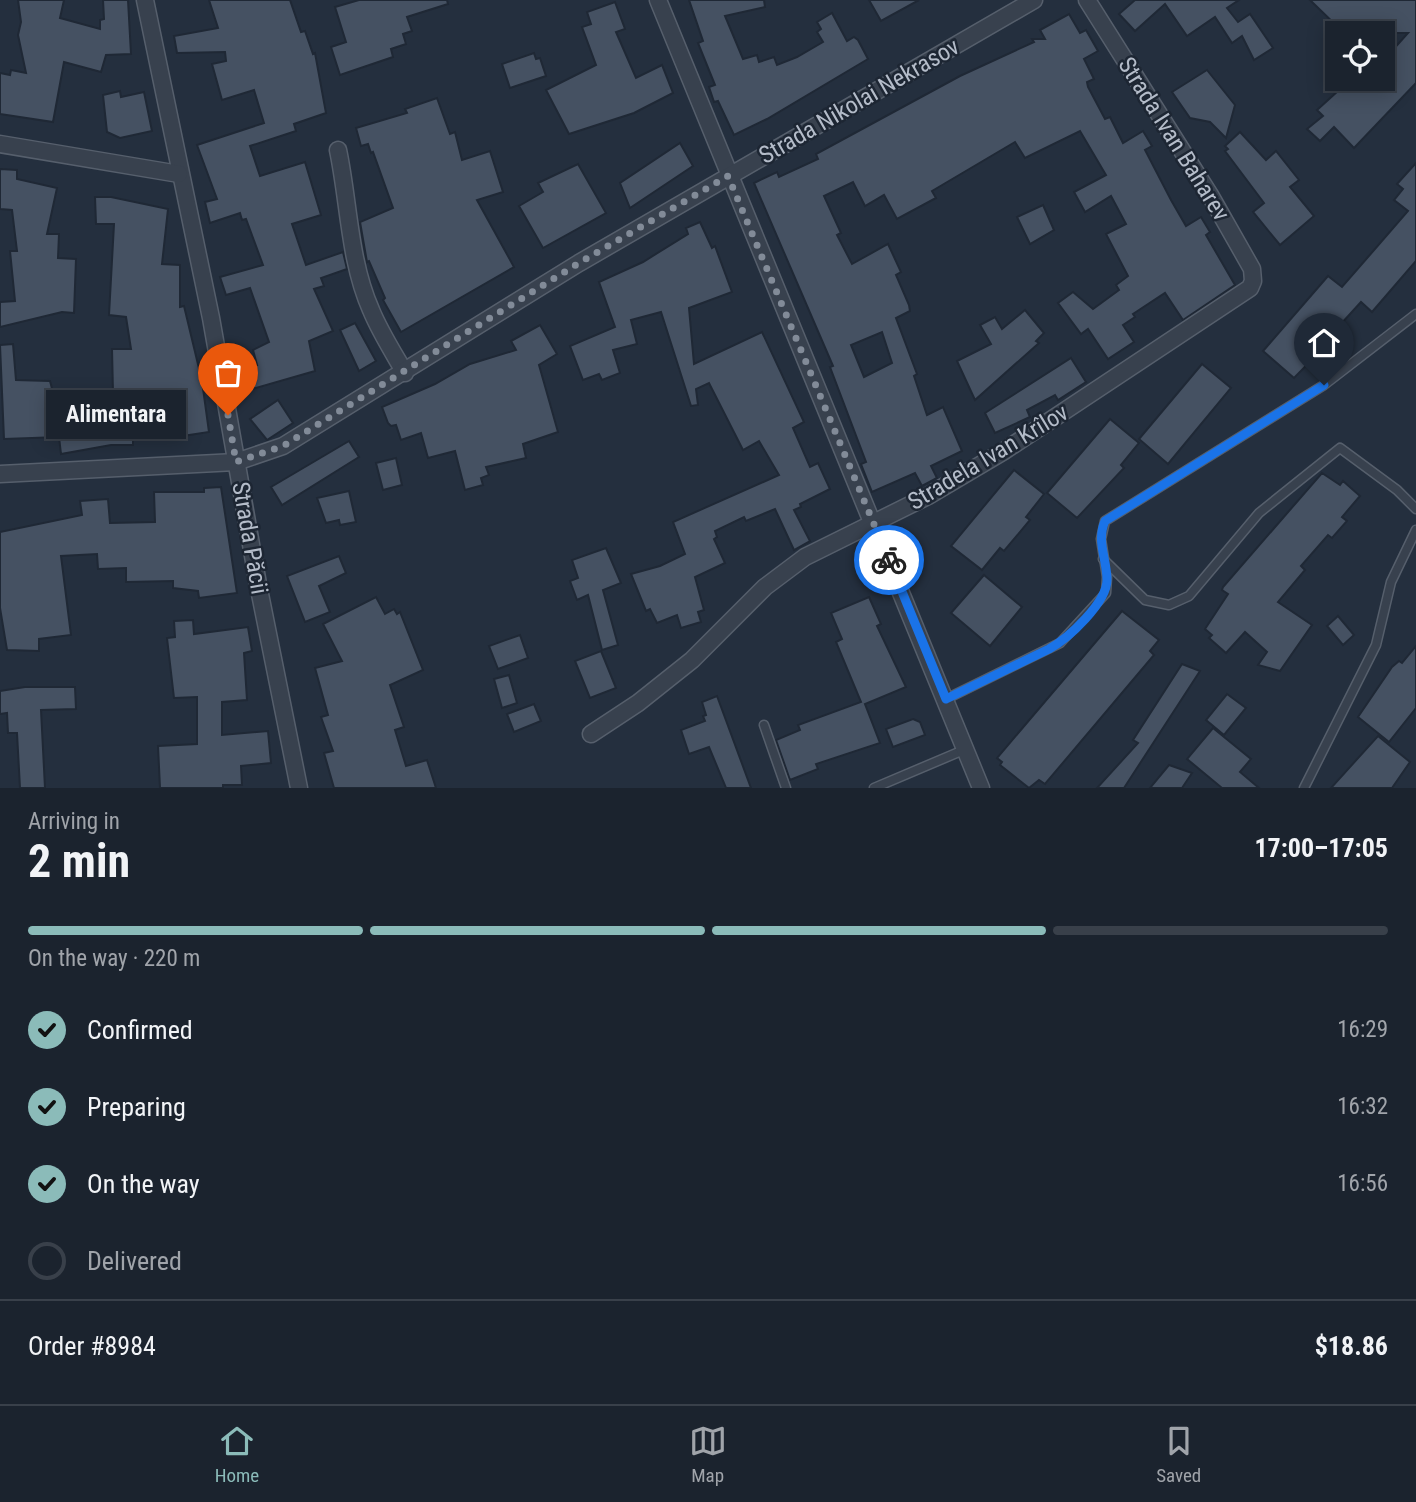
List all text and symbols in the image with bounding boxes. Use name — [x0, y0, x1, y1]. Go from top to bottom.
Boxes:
map controls — [1325, 21, 1395, 91]
button: locate — [1325, 21, 1395, 91]
street label: Strada Nikolai Nekrasov — [754, 32, 964, 170]
street label: Strada Ivan Baharev — [1112, 52, 1236, 226]
pin — [1294, 313, 1354, 385]
icon: home — [1305, 324, 1343, 362]
pin — [198, 343, 258, 415]
icon: bag — [209, 354, 247, 392]
callout: Alimentara — [46, 390, 186, 440]
street label: Stradela Ivan Krîlov — [903, 398, 1073, 516]
text: Alimentara — [66, 401, 166, 428]
street label: Strada Păcii — [226, 480, 274, 596]
courier — [854, 525, 924, 595]
icon: bike — [870, 541, 908, 579]
text: Arriving in — [28, 808, 120, 835]
text: 17:00–17:05 — [1254, 833, 1388, 863]
text: 2 min — [28, 834, 130, 888]
text: On the way · 220 m — [28, 945, 200, 972]
icon: check — [28, 1011, 66, 1049]
text: Confirmed — [87, 1015, 193, 1045]
text: 16:29 — [1337, 1016, 1388, 1043]
icon: check — [28, 1088, 66, 1126]
text: Preparing — [87, 1092, 186, 1122]
text: 16:32 — [1337, 1093, 1388, 1120]
icon: check — [28, 1165, 66, 1203]
text: On the way — [87, 1169, 200, 1199]
text: 16:56 — [1337, 1170, 1388, 1197]
text: Delivered — [87, 1246, 182, 1276]
text: Order #8984 — [28, 1331, 156, 1361]
text: $18.86 — [1315, 1331, 1388, 1361]
tab: Home — [215, 1422, 259, 1487]
tab: Map — [689, 1422, 727, 1487]
tab: Saved — [1156, 1422, 1201, 1487]

